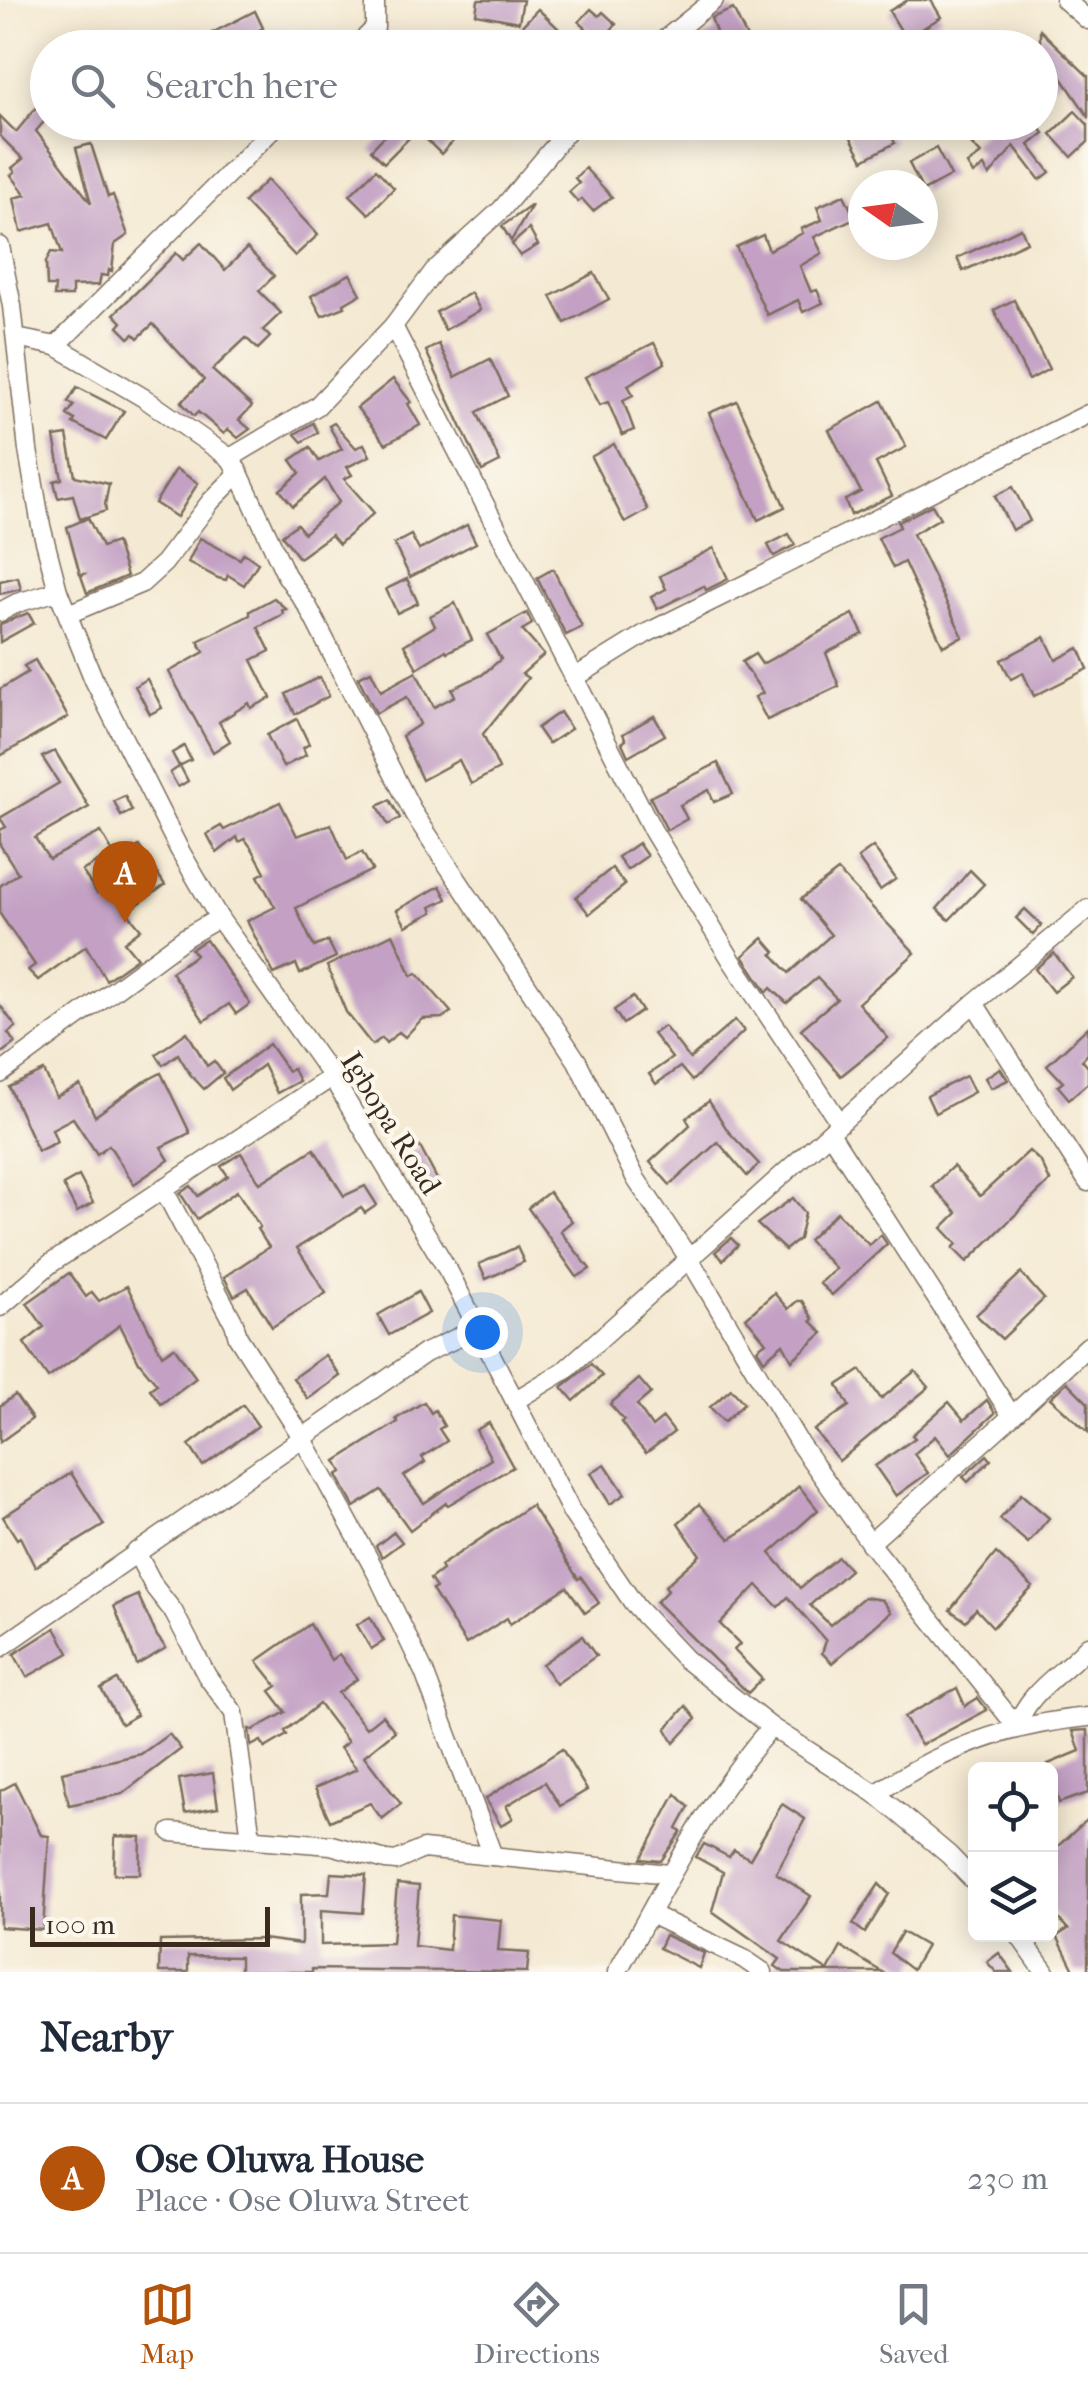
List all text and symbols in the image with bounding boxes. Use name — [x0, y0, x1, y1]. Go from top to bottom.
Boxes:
search box — [30, 30, 1058, 140]
icon: search — [65, 58, 120, 113]
text: Search here — [145, 63, 338, 108]
north arrow — [848, 170, 938, 260]
pin: A — [92, 840, 158, 923]
street label: Igbopa Road — [333, 1045, 449, 1202]
your location — [457, 1307, 508, 1358]
map controls — [968, 1762, 1058, 1942]
button: locate — [968, 1762, 1058, 1852]
button: layers — [968, 1852, 1058, 1942]
scale bar — [30, 1902, 270, 1946]
text: 100 m — [45, 1908, 115, 1941]
text: Nearby — [40, 2013, 172, 2062]
text: Ose Oluwa House — [135, 2137, 424, 2182]
text: A — [62, 2160, 83, 2197]
text: 230 m — [967, 2160, 1048, 2197]
text: Place · Ose Oluwa Street — [135, 2182, 469, 2219]
tab: Map — [140, 2277, 195, 2370]
tab: Directions — [474, 2277, 600, 2370]
tab: Saved — [879, 2277, 948, 2370]

